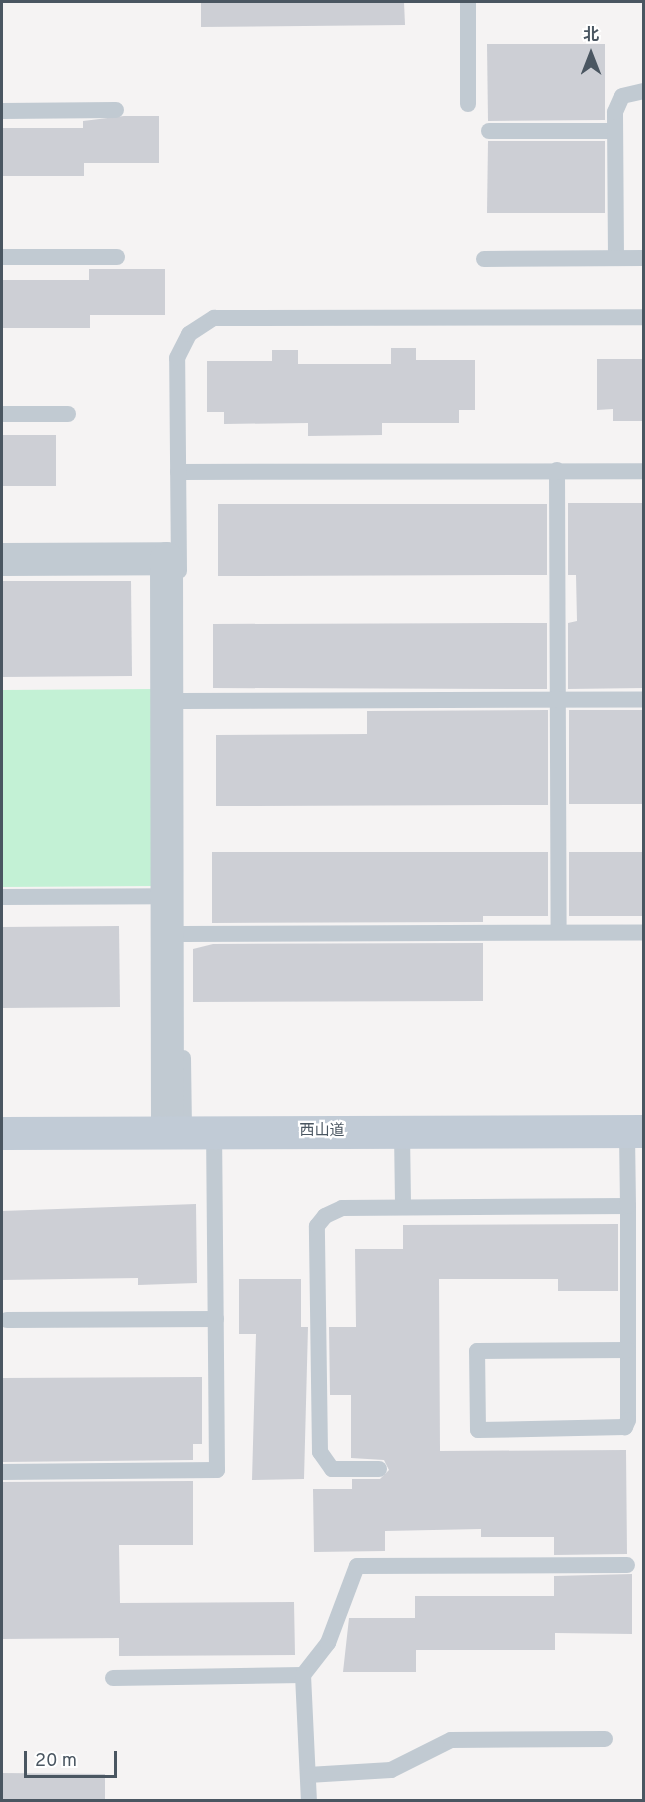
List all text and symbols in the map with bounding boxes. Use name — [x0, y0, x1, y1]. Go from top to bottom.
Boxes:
north arrow — [561, 24, 621, 84]
text: 北 — [583, 26, 599, 46]
street label: 西山道 — [300, 1123, 344, 1141]
scale bar — [27, 1739, 120, 1777]
text: 20 m — [35, 1750, 77, 1773]

